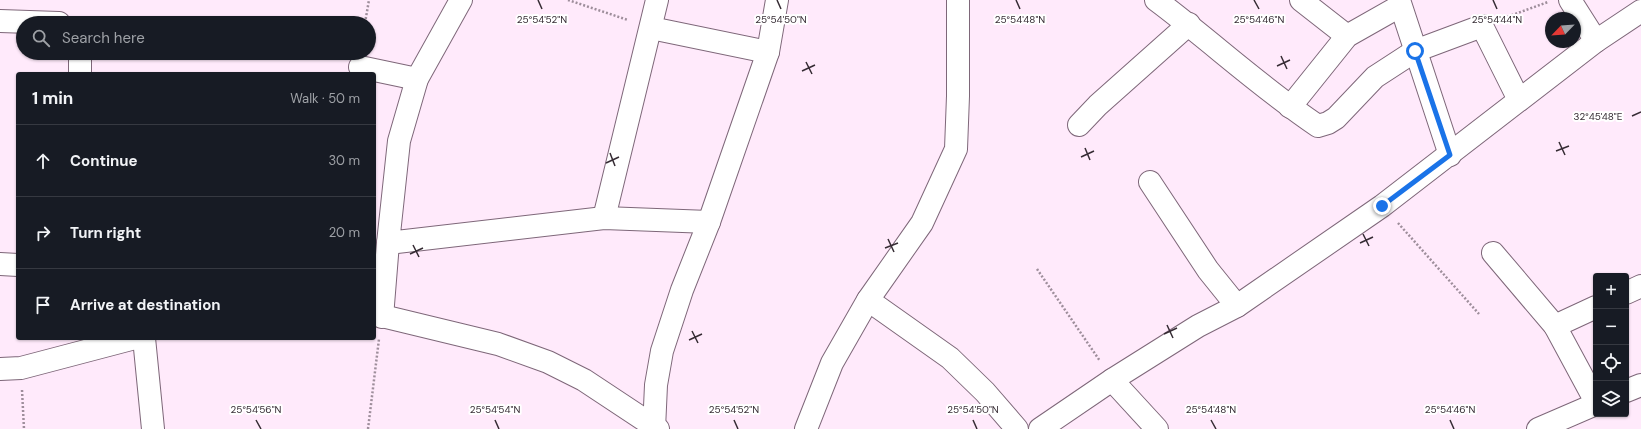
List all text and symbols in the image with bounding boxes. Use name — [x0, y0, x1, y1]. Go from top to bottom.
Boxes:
north arrow — [1545, 12, 1581, 48]
text: 25°54'52"N — [517, 13, 567, 26]
text: 25°54'50"N — [755, 13, 807, 26]
text: 25°54'48"N — [995, 13, 1045, 26]
text: 25°54'46"N — [1234, 13, 1284, 26]
text: 25°54'44"N — [1472, 13, 1522, 26]
search box — [16, 16, 376, 60]
icon: search — [30, 27, 52, 49]
text: Search here — [62, 28, 145, 48]
route start — [1406, 42, 1424, 60]
text: 1 min — [32, 87, 73, 109]
text: Walk · 50 m — [290, 90, 360, 107]
text: 32°45'48"E — [1574, 110, 1623, 123]
icon: ahead — [32, 150, 54, 172]
text: Continue — [70, 151, 138, 171]
text: 30 m — [328, 152, 360, 169]
route end — [1373, 197, 1391, 215]
icon: right — [32, 222, 54, 244]
text: Turn right — [70, 223, 141, 243]
text: 20 m — [329, 224, 360, 241]
map controls — [1593, 273, 1629, 417]
button: + — [1593, 273, 1629, 309]
icon: arrive — [32, 294, 54, 316]
text: Arrive at destination — [70, 295, 221, 315]
button: − — [1593, 309, 1629, 345]
button: locate — [1593, 345, 1629, 381]
button: layers — [1593, 381, 1629, 417]
text: 25°54'56"N — [231, 403, 282, 416]
text: 25°54'54"N — [470, 403, 520, 416]
text: 25°54'52"N — [709, 403, 759, 416]
text: 25°54'50"N — [947, 403, 999, 416]
text: 25°54'48"N — [1186, 403, 1236, 416]
text: 25°54'46"N — [1425, 403, 1475, 416]

